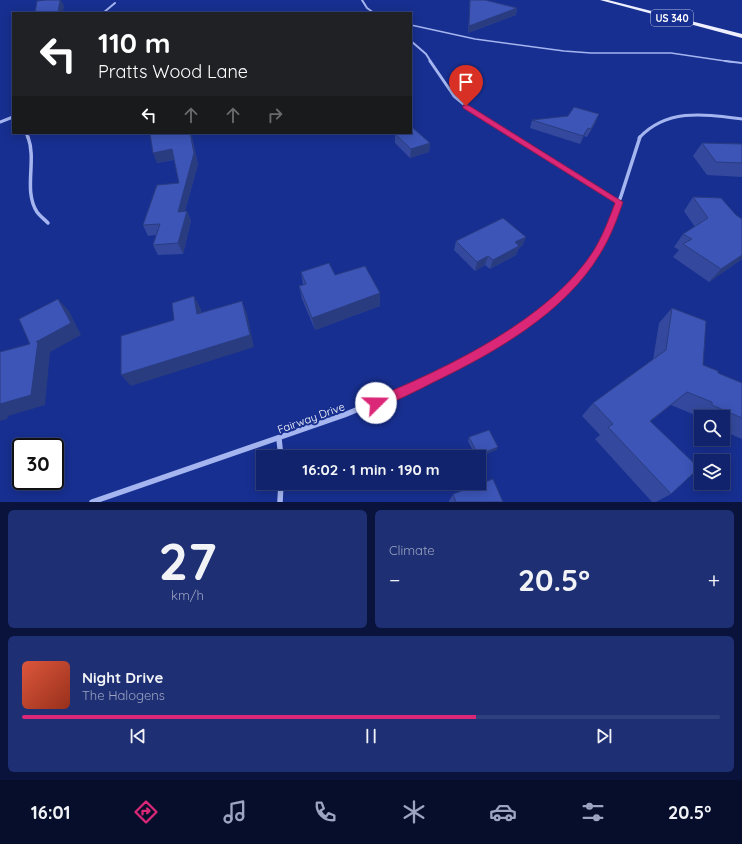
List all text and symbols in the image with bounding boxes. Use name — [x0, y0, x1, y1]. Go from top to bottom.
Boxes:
road number: US 340 — [651, 10, 693, 26]
text: 110 m — [98, 25, 171, 60]
icon: left — [32, 28, 84, 80]
text: Pratts Wood Lane — [98, 60, 248, 83]
pin — [449, 65, 483, 106]
icon: arrive — [455, 71, 477, 93]
icon: left — [138, 104, 160, 126]
icon: ahead — [180, 104, 202, 126]
icon: ahead — [222, 104, 244, 126]
icon: right — [264, 104, 286, 126]
position arrow — [355, 382, 397, 424]
street label: Fairway Drive — [275, 399, 347, 437]
map controls — [694, 410, 730, 490]
button: search — [694, 410, 730, 446]
speed limit sign: 30 — [12, 438, 64, 490]
button: layers — [694, 454, 730, 490]
text: 16:02 · 1 min · 190 m — [302, 460, 440, 479]
text: 27 — [158, 528, 217, 593]
text: Climate — [389, 542, 435, 558]
text: 20.5° — [518, 561, 590, 599]
text: − — [389, 566, 400, 594]
text: + — [708, 566, 720, 594]
text: km/h — [171, 587, 204, 603]
text: Night Drive — [82, 668, 163, 687]
text: The Halogens — [82, 687, 165, 703]
icon: previous — [127, 725, 149, 747]
icon: pause — [360, 725, 382, 747]
icon: next — [593, 725, 615, 747]
icon: directions — [132, 798, 160, 826]
icon: music — [221, 798, 249, 826]
icon: phone — [311, 798, 339, 826]
icon: climate — [400, 798, 428, 826]
icon: car — [489, 798, 517, 826]
icon: filters — [579, 798, 607, 826]
text: 16:01 — [31, 801, 71, 824]
text: 20.5° — [668, 801, 711, 824]

